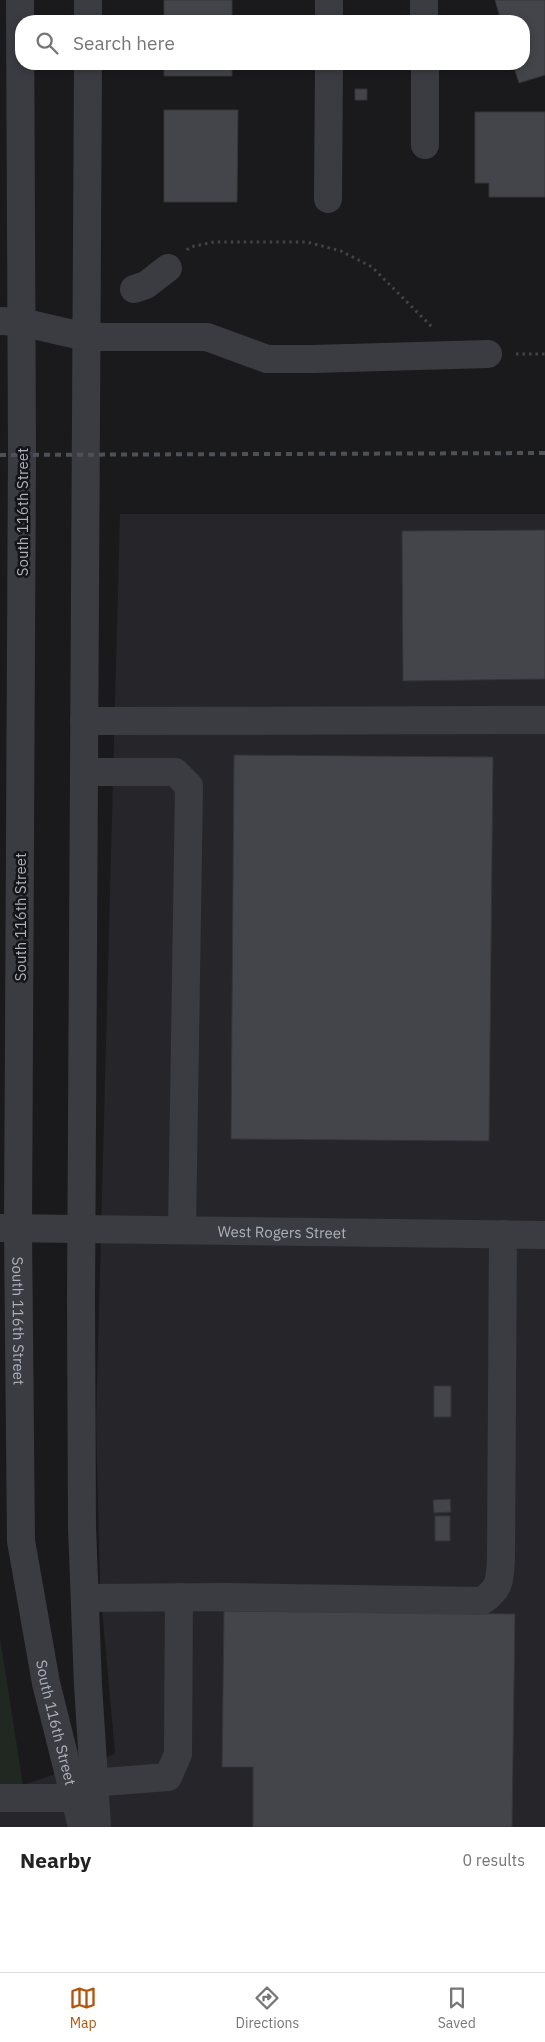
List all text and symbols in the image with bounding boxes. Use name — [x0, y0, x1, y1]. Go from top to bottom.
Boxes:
search box — [15, 15, 530, 70]
icon: search — [33, 29, 61, 57]
text: Search here — [73, 31, 175, 55]
street label: South 116th Street — [13, 448, 32, 576]
street label: South 116th Street — [11, 853, 30, 981]
street label: West Rogers Street — [217, 1221, 347, 1242]
street label: South 116th Street — [9, 1257, 29, 1385]
street label: South 116th Street — [33, 1658, 81, 1787]
text: Nearby — [20, 1846, 91, 1874]
text: 0 results — [462, 1850, 525, 1870]
tab: Map — [69, 1984, 97, 2032]
tab: Directions — [236, 1984, 299, 2032]
tab: Saved — [438, 1984, 476, 2032]

